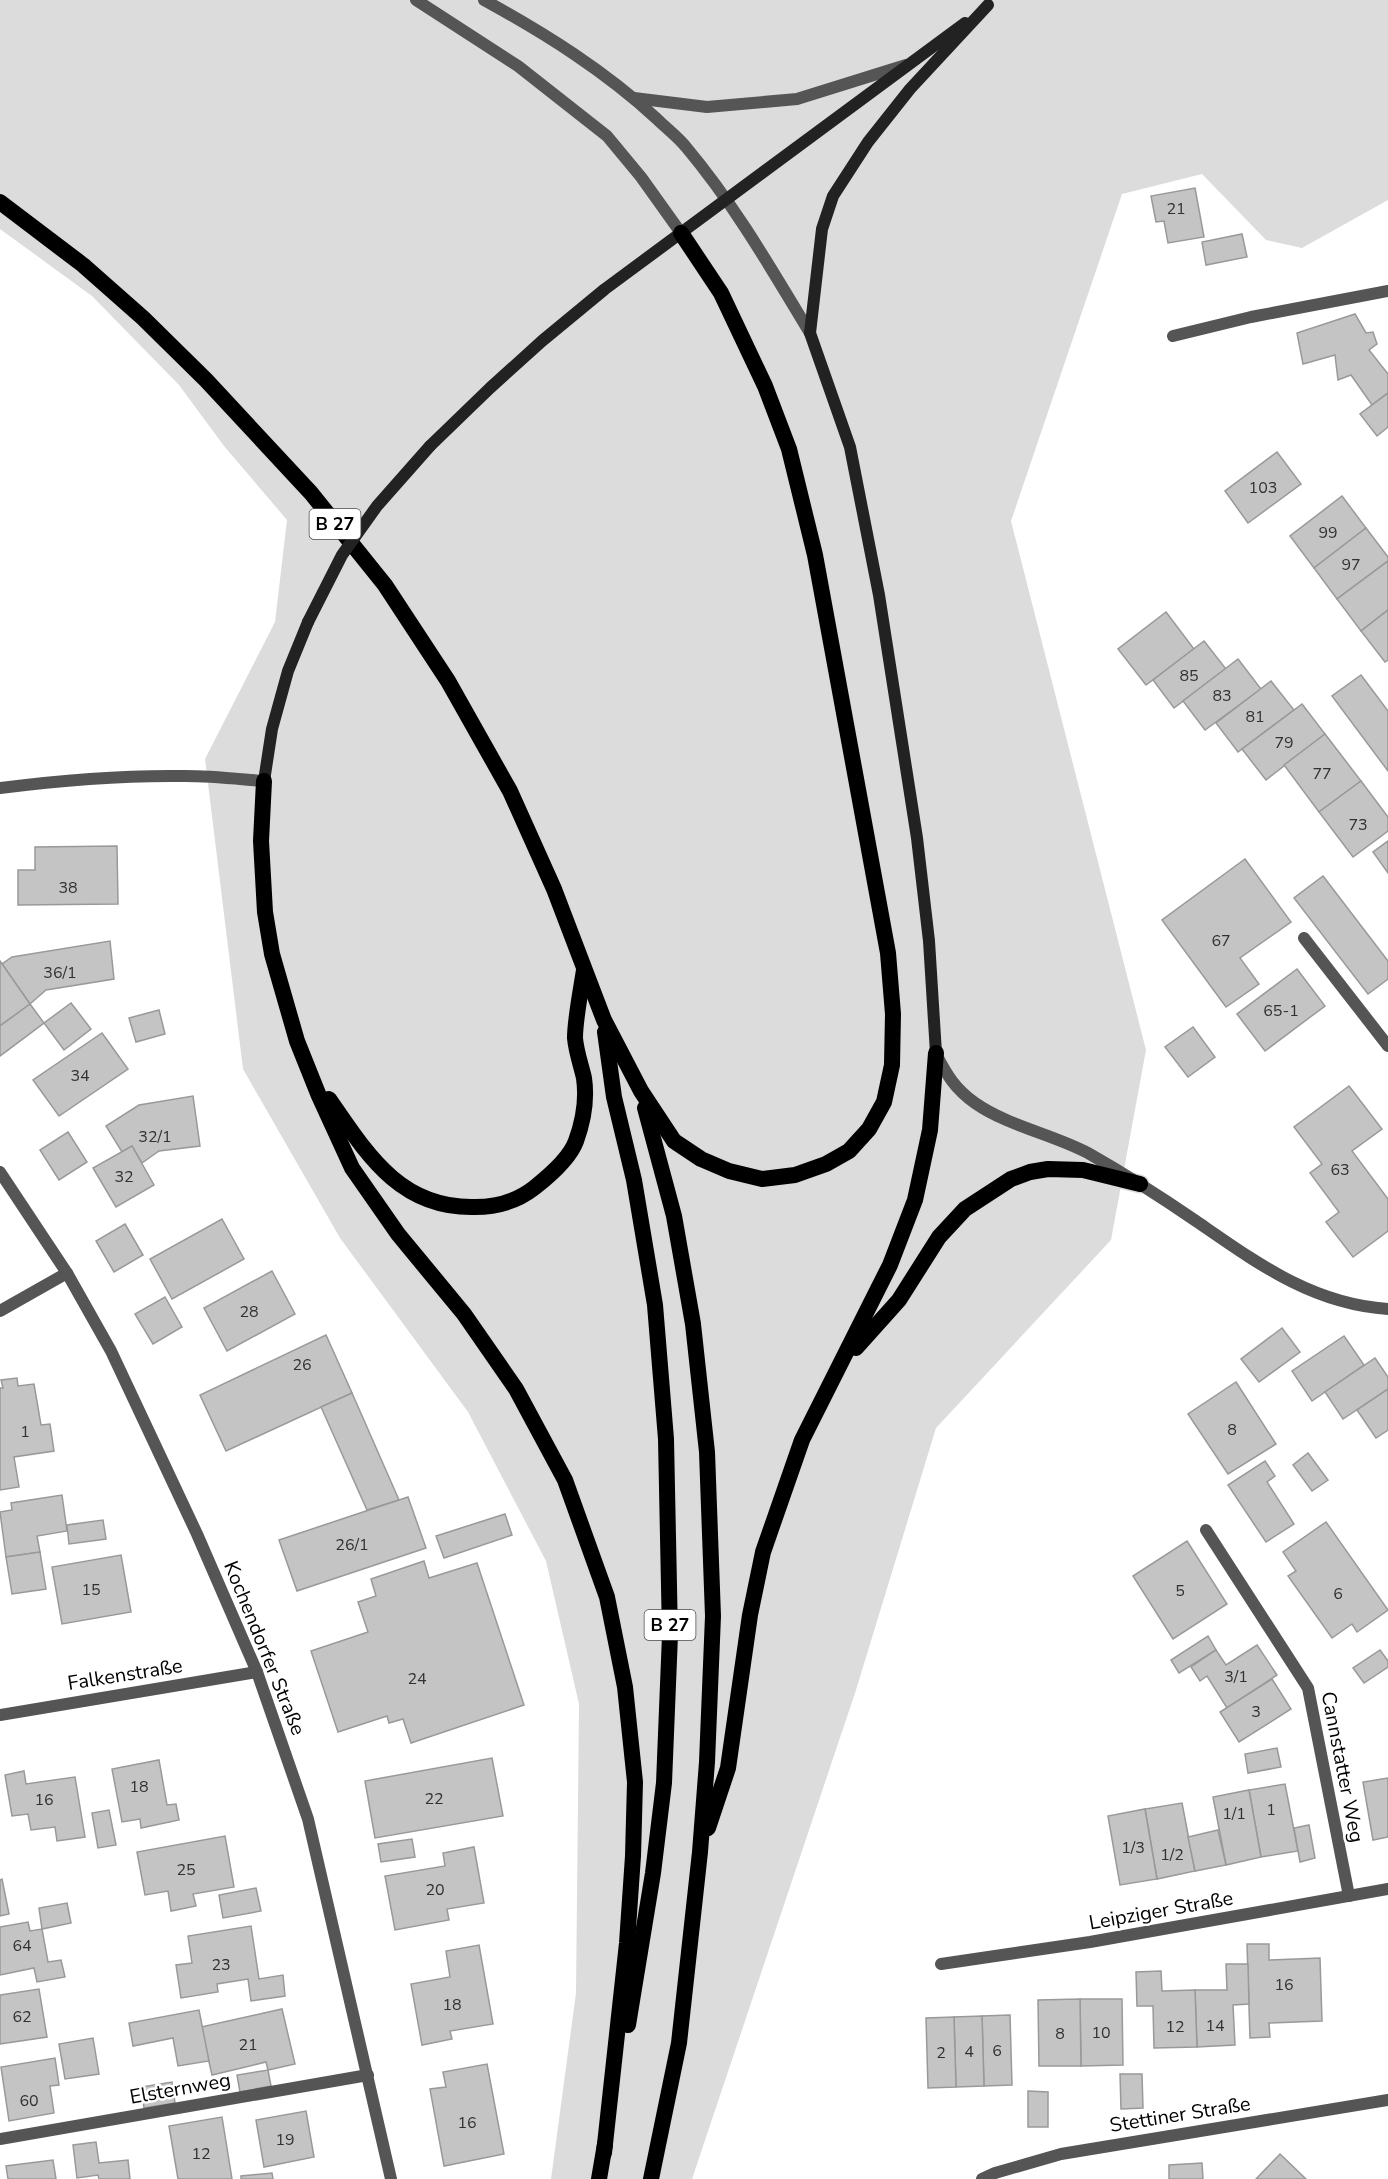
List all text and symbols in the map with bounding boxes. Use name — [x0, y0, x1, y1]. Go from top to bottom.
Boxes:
house number: 21 — [1166, 198, 1186, 220]
house number: 103 — [1249, 477, 1277, 499]
road number: B 27 — [310, 509, 360, 539]
house number: 99 — [1318, 522, 1338, 544]
house number: 97 — [1341, 554, 1361, 576]
house number: 85 — [1179, 665, 1199, 687]
house number: 83 — [1212, 685, 1232, 707]
house number: 81 — [1245, 706, 1265, 728]
house number: 79 — [1274, 732, 1294, 754]
house number: 77 — [1312, 763, 1332, 785]
house number: 73 — [1348, 814, 1368, 836]
house number: 38 — [58, 877, 78, 899]
house number: 67 — [1211, 930, 1231, 952]
house number: 36/1 — [43, 962, 77, 984]
house number: 65-1 — [1263, 1000, 1299, 1022]
house number: 34 — [70, 1065, 90, 1087]
house number: 32/1 — [138, 1126, 172, 1148]
house number: 63 — [1330, 1159, 1350, 1181]
house number: 32 — [114, 1166, 134, 1188]
house number: 28 — [239, 1301, 259, 1323]
house number: 26 — [292, 1354, 312, 1376]
house number: 8 — [1227, 1419, 1237, 1441]
house number: 1 — [20, 1421, 30, 1443]
house number: 26/1 — [335, 1534, 369, 1556]
street label: Kochendorfer Straße — [217, 1557, 312, 1739]
house number: 15 — [81, 1579, 101, 1601]
house number: 5 — [1175, 1580, 1185, 1602]
house number: 6 — [1333, 1583, 1343, 1605]
road number: B 27 — [644, 1610, 696, 1640]
street label: Falkenstraße — [66, 1652, 184, 1697]
house number: 3/1 — [1224, 1666, 1248, 1688]
house number: 24 — [407, 1668, 427, 1690]
street label: Cannstatter Weg — [1315, 1689, 1370, 1845]
house number: 3 — [1251, 1701, 1261, 1723]
house number: 18 — [129, 1776, 149, 1798]
house number: 22 — [424, 1788, 444, 1810]
house number: 16 — [34, 1789, 54, 1811]
house number: 1 — [1266, 1799, 1276, 1821]
house number: 1/1 — [1222, 1803, 1246, 1825]
house number: 1/3 — [1121, 1837, 1145, 1859]
house number: 1/2 — [1160, 1844, 1184, 1866]
house number: 25 — [176, 1859, 196, 1881]
house number: 20 — [425, 1879, 445, 1901]
street label: Leipziger Straße — [1087, 1885, 1235, 1936]
house number: 64 — [12, 1935, 32, 1957]
house number: 23 — [211, 1954, 231, 1976]
house number: 16 — [1274, 1974, 1294, 1996]
house number: 18 — [442, 1994, 462, 2016]
house number: 62 — [12, 2006, 32, 2028]
house number: 14 — [1205, 2015, 1225, 2037]
house number: 12 — [1165, 2016, 1185, 2038]
house number: 10 — [1091, 2022, 1111, 2044]
house number: 8 — [1055, 2023, 1065, 2045]
house number: 21 — [238, 2034, 258, 2056]
house number: 6 — [992, 2040, 1002, 2062]
house number: 4 — [964, 2041, 974, 2063]
house number: 2 — [936, 2042, 946, 2064]
street label: Elsternweg — [128, 2066, 233, 2111]
house number: 60 — [19, 2090, 39, 2112]
street label: Stettiner Straße — [1108, 2090, 1252, 2139]
house number: 16 — [457, 2112, 477, 2134]
house number: 19 — [275, 2129, 295, 2151]
house number: 12 — [191, 2143, 211, 2165]

